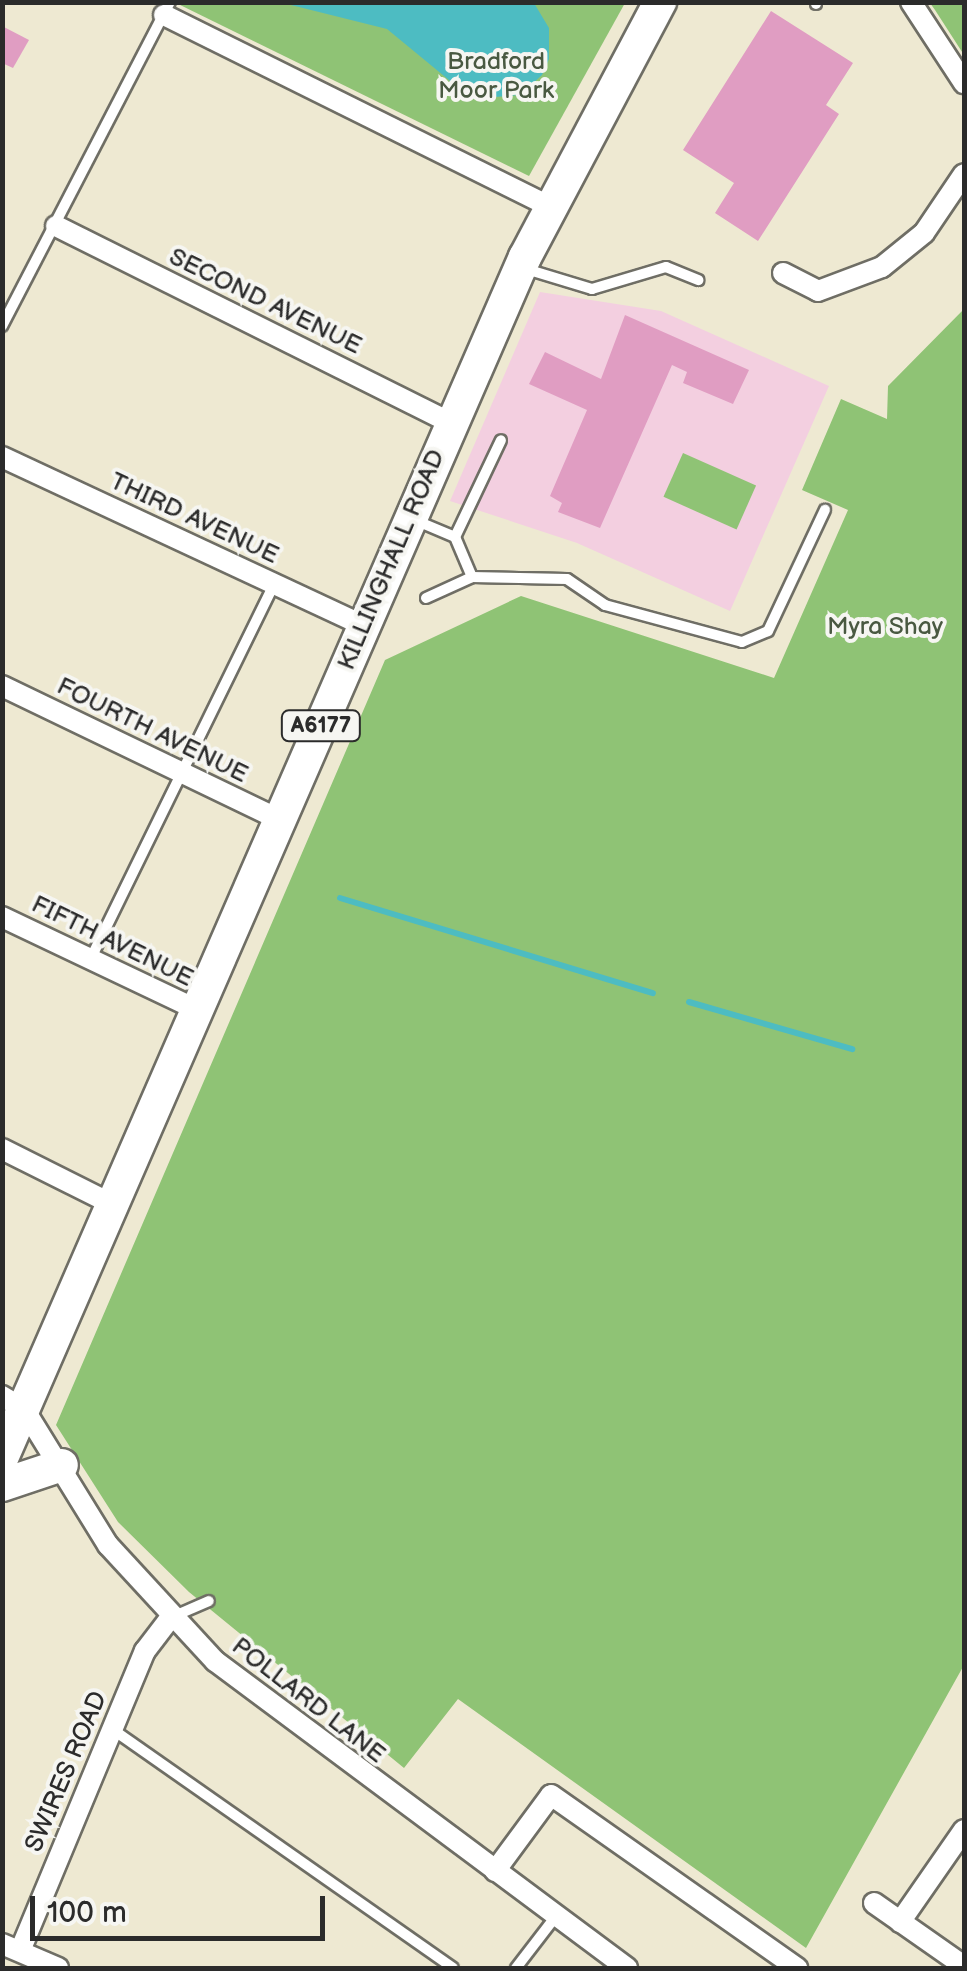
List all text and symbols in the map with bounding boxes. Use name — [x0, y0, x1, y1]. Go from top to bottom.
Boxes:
park label: Bradford Moor Park — [438, 48, 554, 107]
street label: SECOND AVENUE — [164, 242, 366, 362]
street label: KILLINGHALL ROAD — [332, 445, 452, 675]
street label: THIRD AVENUE — [105, 467, 283, 571]
park label: Myra Shay — [827, 612, 943, 642]
street label: FOURTH AVENUE — [52, 672, 252, 790]
road number: A6177 — [278, 709, 364, 743]
street label: FIFTH AVENUE — [26, 890, 198, 994]
street label: POLLARD LANE — [225, 1632, 391, 1770]
street label: SWIRES ROAD — [20, 1687, 114, 1857]
scale bar — [35, 1876, 330, 1938]
text: 100 m — [47, 1895, 127, 1931]

